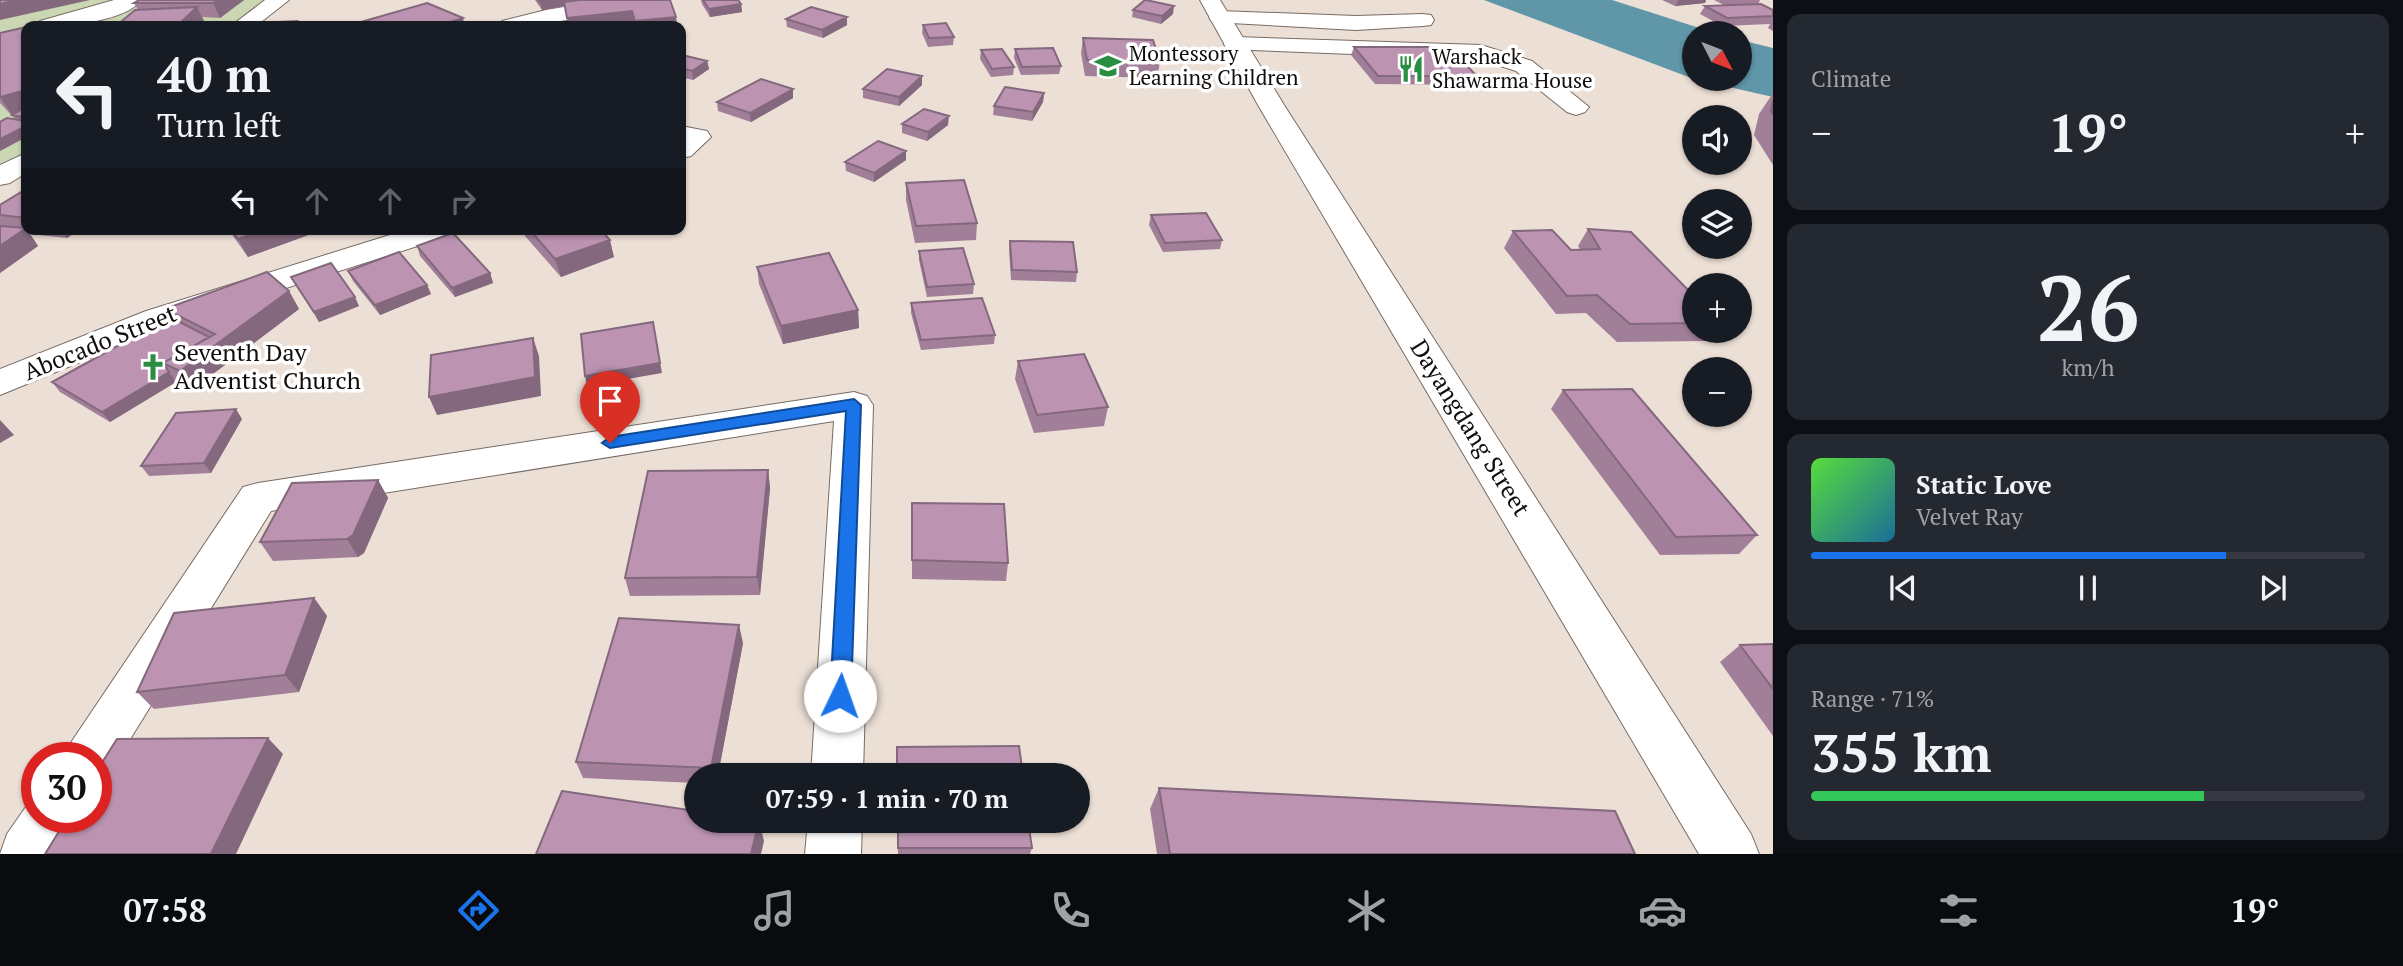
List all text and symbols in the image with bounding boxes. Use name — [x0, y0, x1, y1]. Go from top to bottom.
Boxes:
north arrow — [1682, 21, 1752, 91]
map controls — [1682, 21, 1752, 427]
place label: Montessory Learning Children — [1129, 39, 1299, 91]
text: 40 m — [157, 41, 271, 106]
place label: Warshack Shawarma House — [1432, 42, 1593, 94]
icon: left — [42, 49, 133, 140]
school or university icon: Montessory Learning Children — [1093, 51, 1123, 81]
restaurant icon: Warshack Shawarma House — [1396, 54, 1426, 84]
text: Climate — [1811, 63, 1891, 94]
text: 19° — [2048, 98, 2128, 167]
text: Turn left — [157, 104, 281, 146]
button: sound — [1682, 105, 1752, 175]
text: − — [1811, 108, 1831, 158]
text: + — [2345, 108, 2365, 158]
icon: left — [225, 182, 263, 220]
icon: ahead — [298, 182, 336, 220]
icon: ahead — [371, 182, 409, 220]
icon: right — [444, 182, 482, 220]
button: layers — [1682, 189, 1752, 259]
text: 26 — [2037, 246, 2139, 367]
button: + — [1682, 273, 1752, 343]
street label: Abocado Street — [18, 297, 181, 387]
street label: Dayangdang Street — [1404, 333, 1538, 522]
place label: Seventh Day Adventist Church — [174, 336, 361, 396]
church icon: Seventh Day Adventist Church — [138, 352, 168, 382]
text: km/h — [2061, 352, 2115, 383]
button: − — [1682, 357, 1752, 427]
pin — [580, 371, 640, 443]
icon: arrive — [591, 382, 629, 420]
text: Static Love — [1916, 467, 2052, 501]
text: Velvet Ray — [1916, 501, 2023, 532]
icon: previous — [1884, 569, 1922, 607]
icon: pause — [2069, 569, 2107, 607]
icon: next — [2254, 569, 2292, 607]
position arrow — [803, 659, 877, 733]
text: Range · 71% — [1811, 683, 1934, 714]
text: 355 km — [1811, 718, 1992, 787]
speed limit sign: 30 — [21, 742, 112, 833]
text: 07:59 · 1 min · 70 m — [766, 781, 1008, 815]
icon: directions — [454, 886, 503, 935]
icon: music — [750, 886, 799, 935]
icon: phone — [1046, 886, 1095, 935]
icon: climate — [1342, 886, 1391, 935]
icon: car — [1638, 886, 1687, 935]
icon: filters — [1934, 886, 1983, 935]
text: 07:58 — [124, 889, 207, 931]
text: 19° — [2230, 889, 2279, 931]

